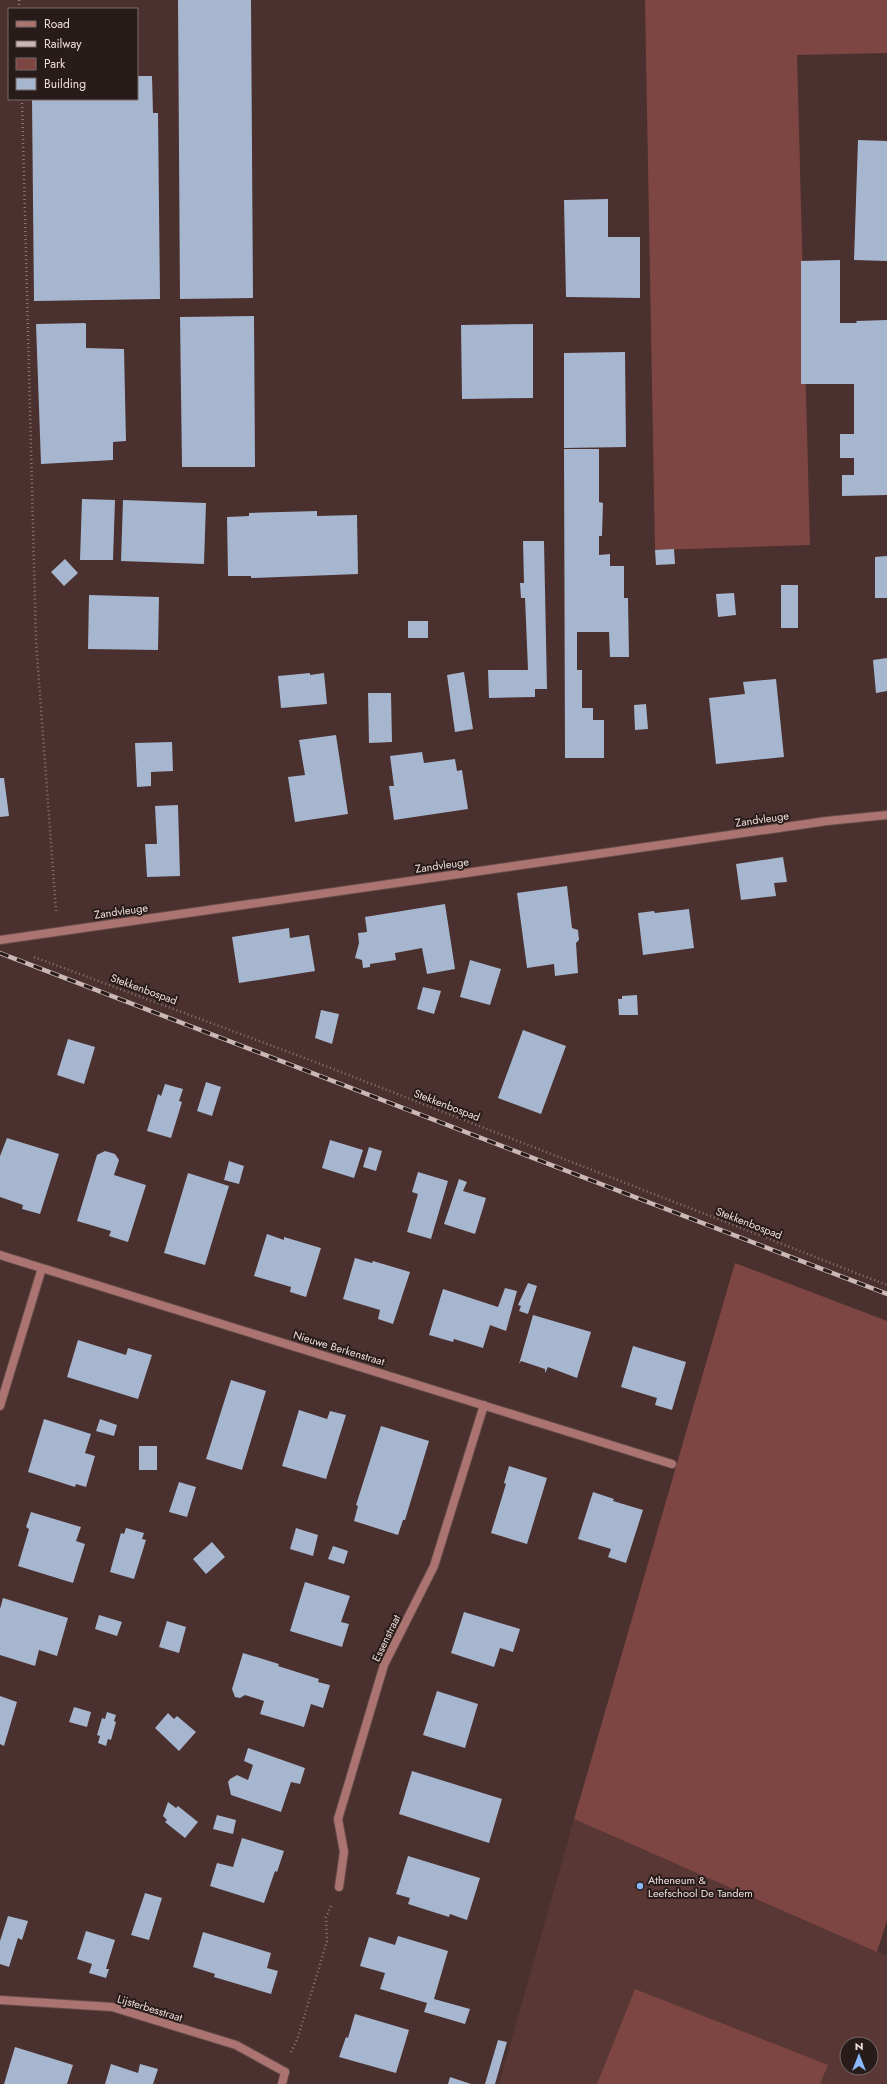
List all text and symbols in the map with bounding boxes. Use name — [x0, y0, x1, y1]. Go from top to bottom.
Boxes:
legend — [8, 8, 138, 100]
text: Road — [44, 15, 70, 33]
text: Railway — [44, 35, 82, 53]
text: Park — [44, 55, 66, 73]
text: Building — [44, 75, 86, 93]
street label: Zandvleuge — [734, 807, 790, 831]
street label: Zandvleuge — [414, 853, 470, 877]
street label: Zandvleuge — [93, 899, 149, 923]
street label: Stekkenbospad — [108, 970, 180, 1008]
street label: Stekkenbospad — [412, 1085, 482, 1125]
street label: Stekkenbospad — [714, 1203, 784, 1243]
street label: Nieuwe Berkenstraat — [291, 1326, 387, 1370]
street label: Essenstraat — [368, 1612, 404, 1664]
place label: Atheneum & Leefschool De Tandem — [648, 1872, 753, 1901]
marker: Atheneum & Leefschool De Tandem — [635, 1881, 645, 1891]
street label: Lijsterbesstraat — [115, 1990, 185, 2026]
north arrow — [839, 2036, 879, 2076]
text: N — [855, 2038, 863, 2054]

